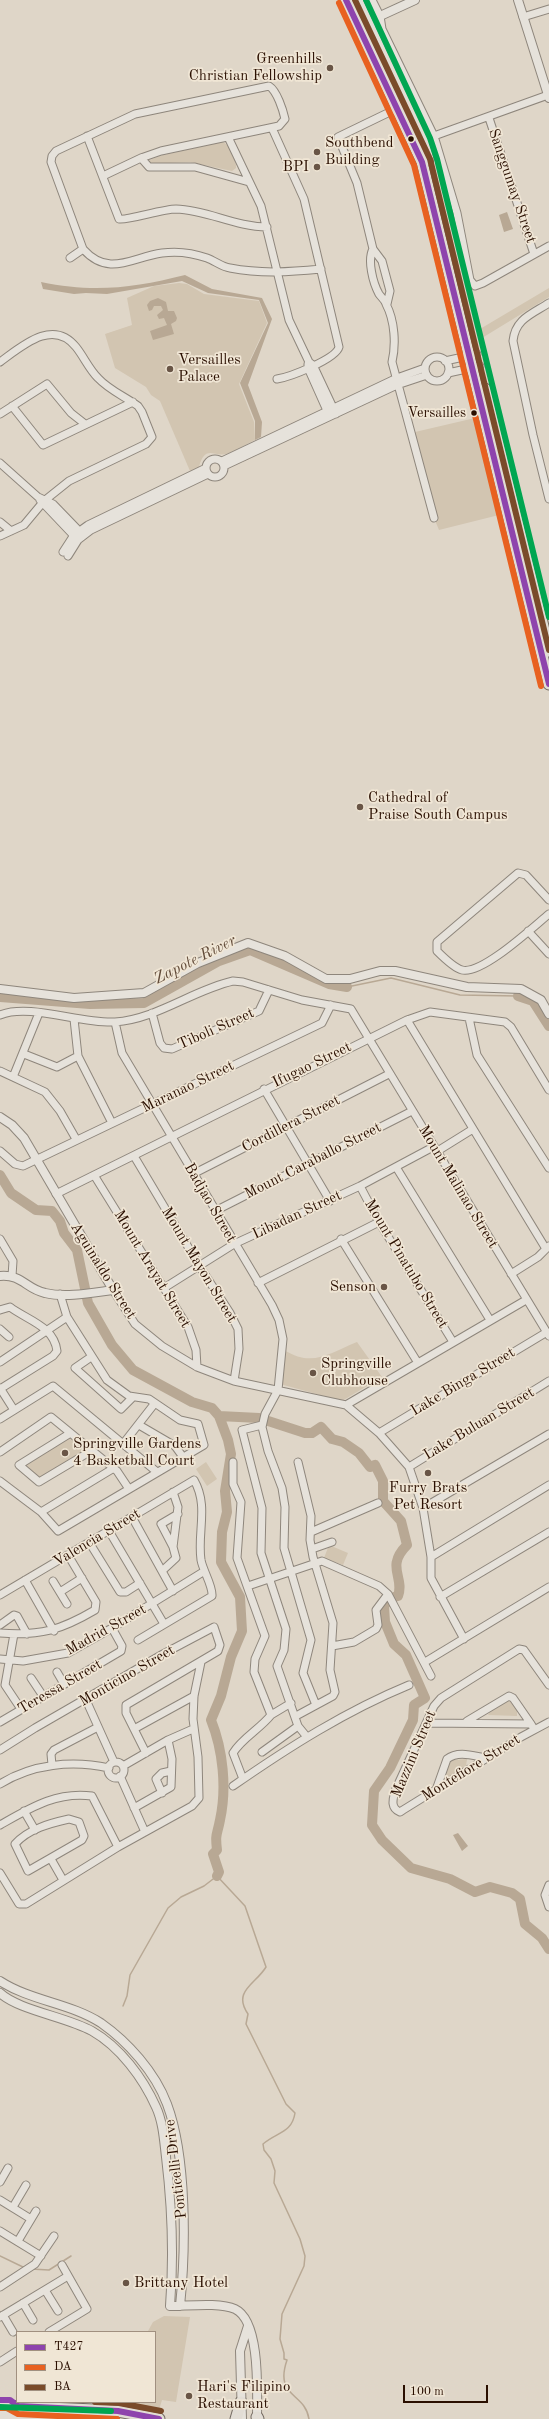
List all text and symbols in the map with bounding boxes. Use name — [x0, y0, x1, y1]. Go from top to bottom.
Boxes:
place label: Greenhills Christian Fellowship — [189, 50, 322, 85]
marker: Greenhills Christian Fellowship — [325, 63, 335, 73]
street label: Sanggumay Street — [484, 126, 540, 246]
place label: Southbend Building — [325, 134, 394, 169]
unlabelled marker — [406, 134, 416, 144]
marker: Southbend Building — [312, 147, 322, 157]
place label: BPI — [283, 158, 309, 176]
marker: BPI — [312, 162, 322, 172]
place label: Versailles Palace — [178, 351, 241, 386]
marker: Versailles Palace — [165, 364, 175, 374]
place label: Versailles — [408, 405, 466, 421]
marker: Versailles — [469, 408, 479, 418]
place label: Cathedral of Praise South Campus — [368, 789, 507, 824]
marker: Cathedral of Praise South Campus — [355, 802, 365, 812]
water label: Zapote River — [151, 931, 239, 989]
street label: Tiboli Street — [175, 1004, 257, 1054]
street label: Ifugao Street — [270, 1038, 354, 1092]
street label: Maranao Street — [139, 1057, 237, 1117]
street label: Cordillera Street — [239, 1091, 343, 1157]
street label: Mount Caraballo Street — [242, 1119, 384, 1203]
street label: Mount Malinao Street — [414, 1122, 502, 1252]
street label: Badjao Street — [180, 1160, 240, 1246]
street label: Libadan Street — [249, 1186, 345, 1244]
street label: Mount Pinatubo Street — [360, 1196, 452, 1332]
street label: Mount Mayon Street — [157, 1204, 241, 1326]
street label: Mount Arayat Street — [110, 1207, 194, 1331]
street label: Aguinaldo Street — [66, 1219, 140, 1323]
place label: Senson — [330, 1278, 376, 1296]
marker: Senson — [379, 1282, 389, 1292]
street label: Lake Binga Street — [408, 1344, 518, 1420]
place label: Springville Clubhouse — [321, 1355, 391, 1390]
marker: Springville Clubhouse — [308, 1368, 318, 1378]
street label: Lake Buluan Street — [420, 1384, 538, 1464]
place label: Springville Gardens 4 Basketball Court — [73, 1435, 201, 1470]
marker: Springville Gardens 4 Basketball Court — [60, 1448, 70, 1458]
marker: Furry Brats Pet Resort — [423, 1468, 433, 1478]
place label: Furry Brats Pet Resort — [389, 1479, 467, 1514]
street label: Valencia Street — [50, 1505, 144, 1571]
street label: Madrid Street — [62, 1600, 150, 1660]
street label: Monticino Street — [76, 1641, 178, 1711]
street label: Teressa Street — [15, 1656, 105, 1718]
street label: Mazzini Street — [387, 1708, 441, 1800]
street label: Montefiore Street — [418, 1731, 524, 1805]
street label: Ponticelli Drive — [161, 2118, 191, 2220]
place label: Brittany Hotel — [134, 2274, 228, 2292]
marker: Brittany Hotel — [121, 2278, 131, 2288]
legend — [16, 2331, 156, 2403]
text: T427 — [54, 2341, 83, 2353]
text: DA — [54, 2361, 72, 2373]
scale bar — [405, 2377, 490, 2403]
place label: Hari's Filipino Restaurant — [197, 2378, 290, 2413]
text: BA — [54, 2381, 71, 2393]
text: 100 m — [410, 2386, 444, 2398]
marker: Hari's Filipino Restaurant — [184, 2391, 194, 2401]

